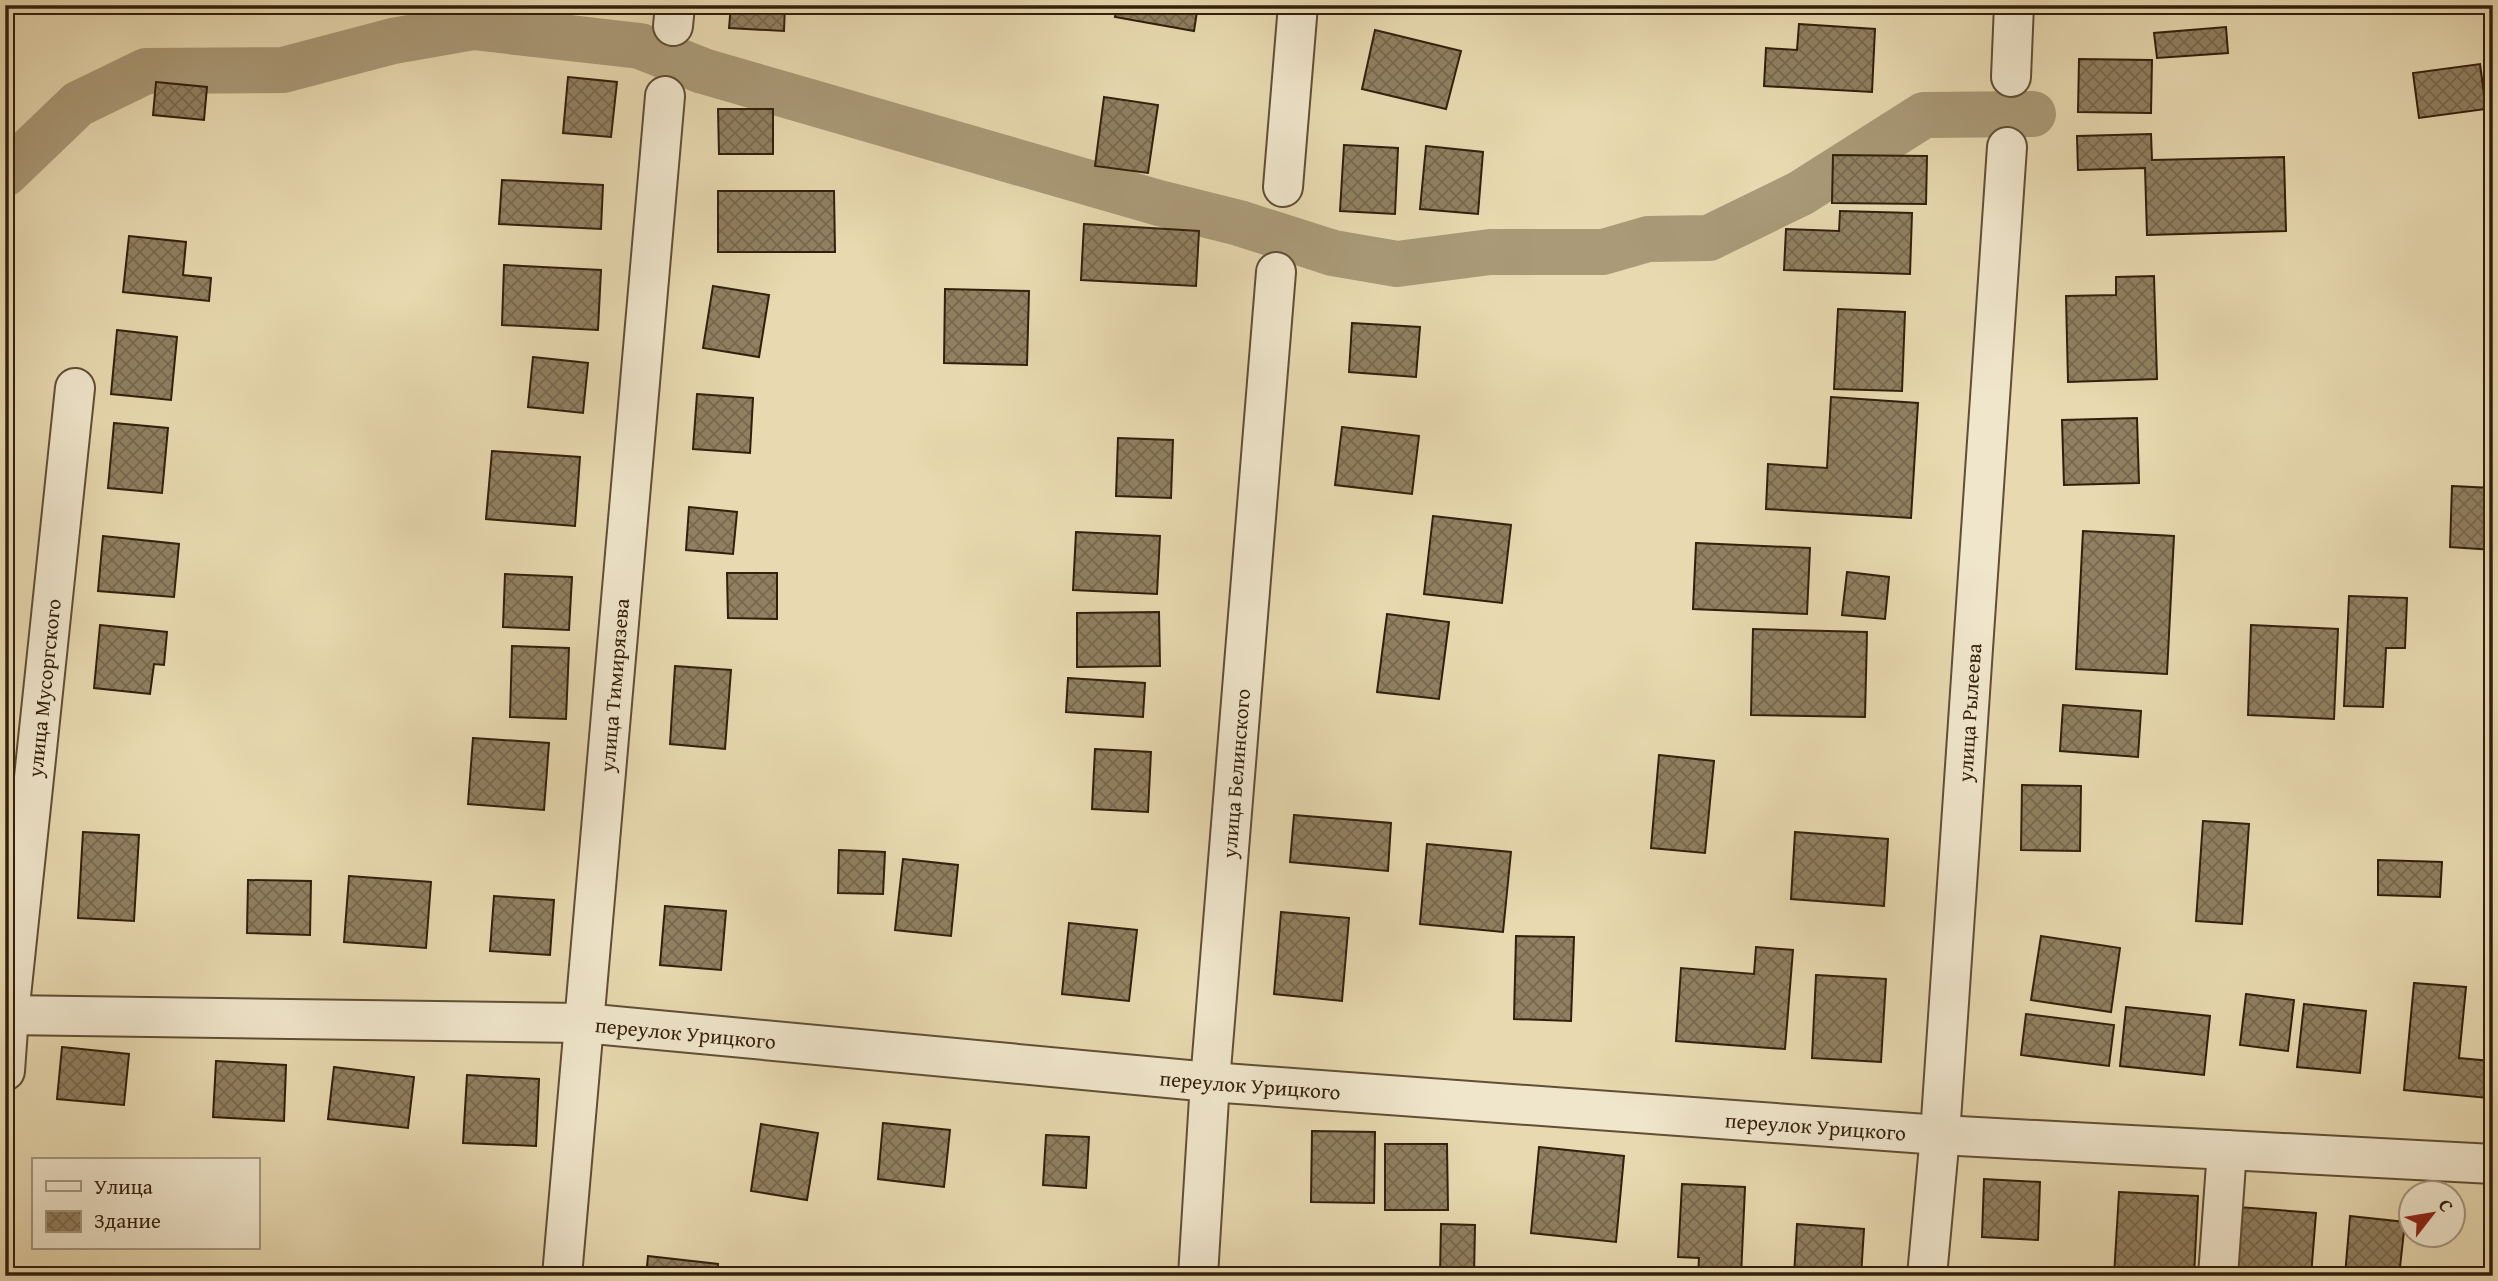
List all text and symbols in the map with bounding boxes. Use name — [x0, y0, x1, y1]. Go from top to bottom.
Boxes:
street label: улица Мусоргского — [19, 597, 68, 780]
street label: улица Тимирязева — [590, 597, 637, 774]
street label: улица Рылеева — [1948, 642, 1989, 784]
street label: улица Белинского — [1213, 687, 1257, 860]
street label: переулок Урицкого — [594, 1009, 777, 1057]
street label: переулок Урицкого — [1158, 1062, 1342, 1107]
street label: переулок Урицкого — [1724, 1104, 1907, 1148]
legend — [32, 1158, 259, 1250]
text: Улица — [94, 1171, 153, 1202]
north arrow — [2396, 1180, 2466, 1250]
text: С — [2432, 1193, 2461, 1217]
text: Здание — [94, 1205, 161, 1236]

